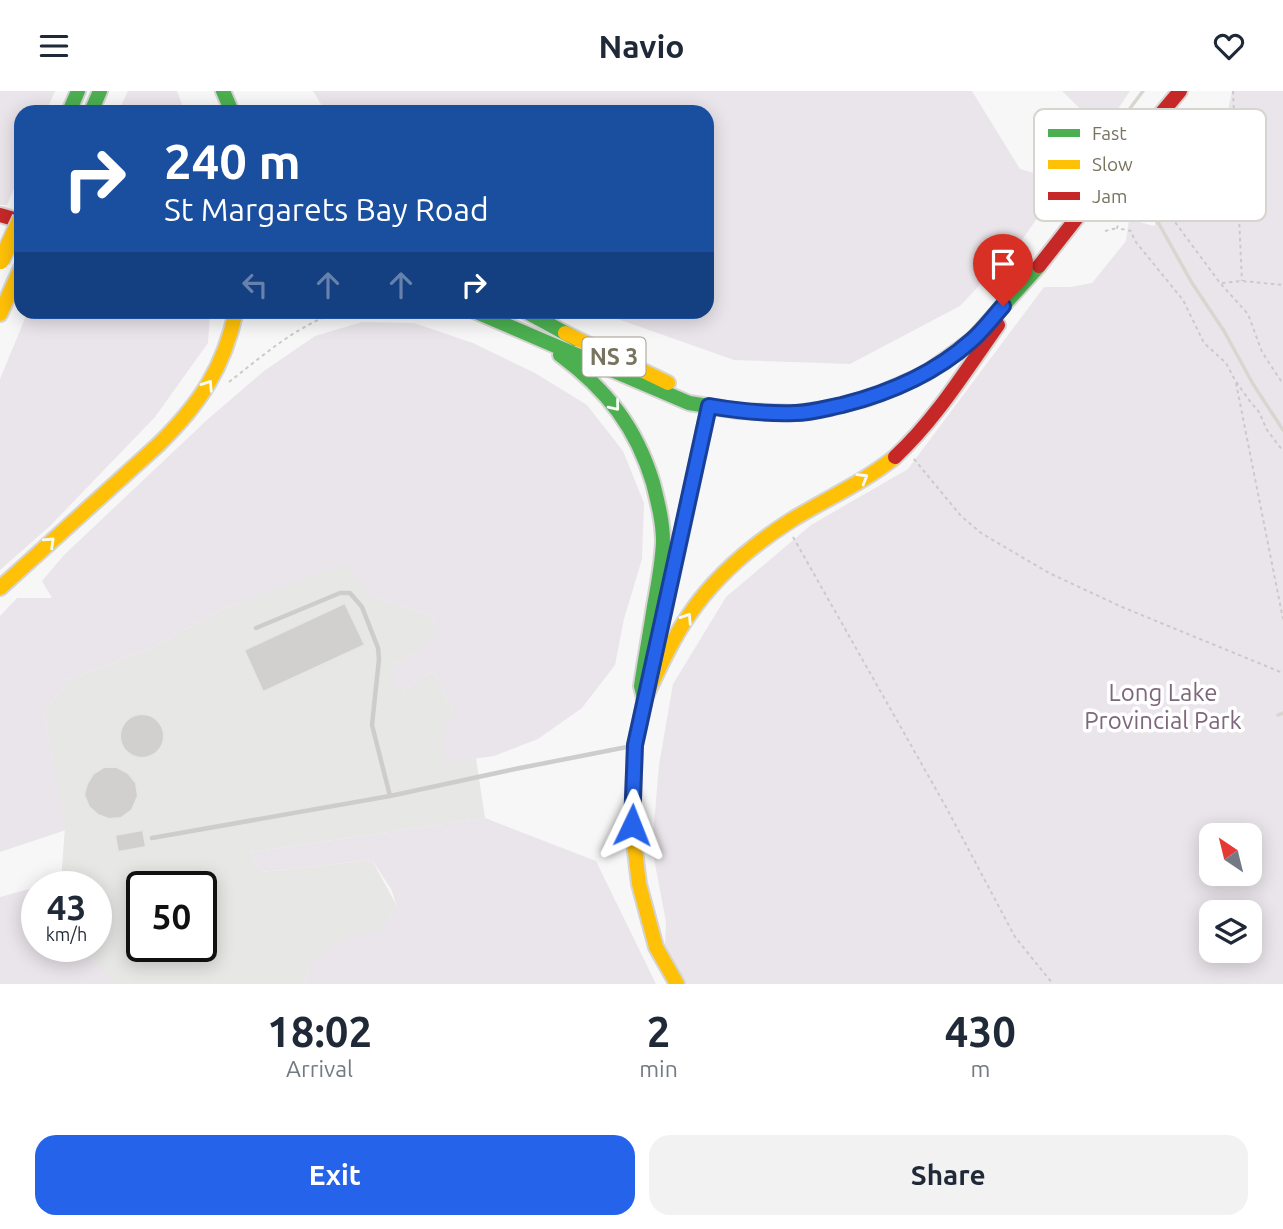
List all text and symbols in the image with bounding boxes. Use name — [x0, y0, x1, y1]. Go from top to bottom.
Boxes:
icon: menu — [35, 27, 73, 65]
icon: heart — [1210, 27, 1248, 65]
text: Navio — [598, 28, 685, 64]
legend — [1034, 109, 1266, 221]
text: Fast — [1092, 122, 1127, 144]
icon: right — [49, 133, 140, 224]
text: 240 m — [164, 133, 301, 188]
text: Slow — [1092, 153, 1133, 175]
text: Jam — [1092, 185, 1128, 207]
text: St Margarets Bay Road — [164, 191, 489, 227]
pin — [973, 234, 1033, 306]
icon: arrive — [984, 245, 1022, 283]
icon: left — [236, 266, 274, 304]
icon: ahead — [309, 266, 347, 304]
icon: ahead — [382, 266, 420, 304]
icon: right — [455, 266, 493, 304]
road number: NS 3 — [582, 337, 646, 377]
one-way arrow — [200, 380, 212, 393]
one-way arrow — [607, 397, 619, 410]
one-way arrow — [855, 473, 868, 486]
one-way arrow — [42, 538, 55, 551]
one-way arrow — [679, 613, 692, 626]
park label: Long Lake Provincial Park — [1084, 679, 1242, 734]
position arrow — [595, 788, 669, 862]
north arrow — [1199, 823, 1262, 885]
map controls — [1199, 823, 1262, 963]
speed limit sign: 50 — [126, 871, 217, 962]
text: 43 — [47, 887, 86, 927]
button: layers — [1199, 900, 1262, 963]
text: km/h — [46, 924, 87, 944]
text: 18:02 — [267, 1008, 372, 1055]
text: 2 — [647, 1008, 670, 1055]
text: 430 — [945, 1008, 1016, 1055]
text: Arrival — [286, 1056, 353, 1081]
text: min — [639, 1056, 678, 1081]
text: m — [970, 1056, 990, 1081]
button: Exit — [35, 1135, 635, 1215]
button: Share — [649, 1135, 1248, 1215]

